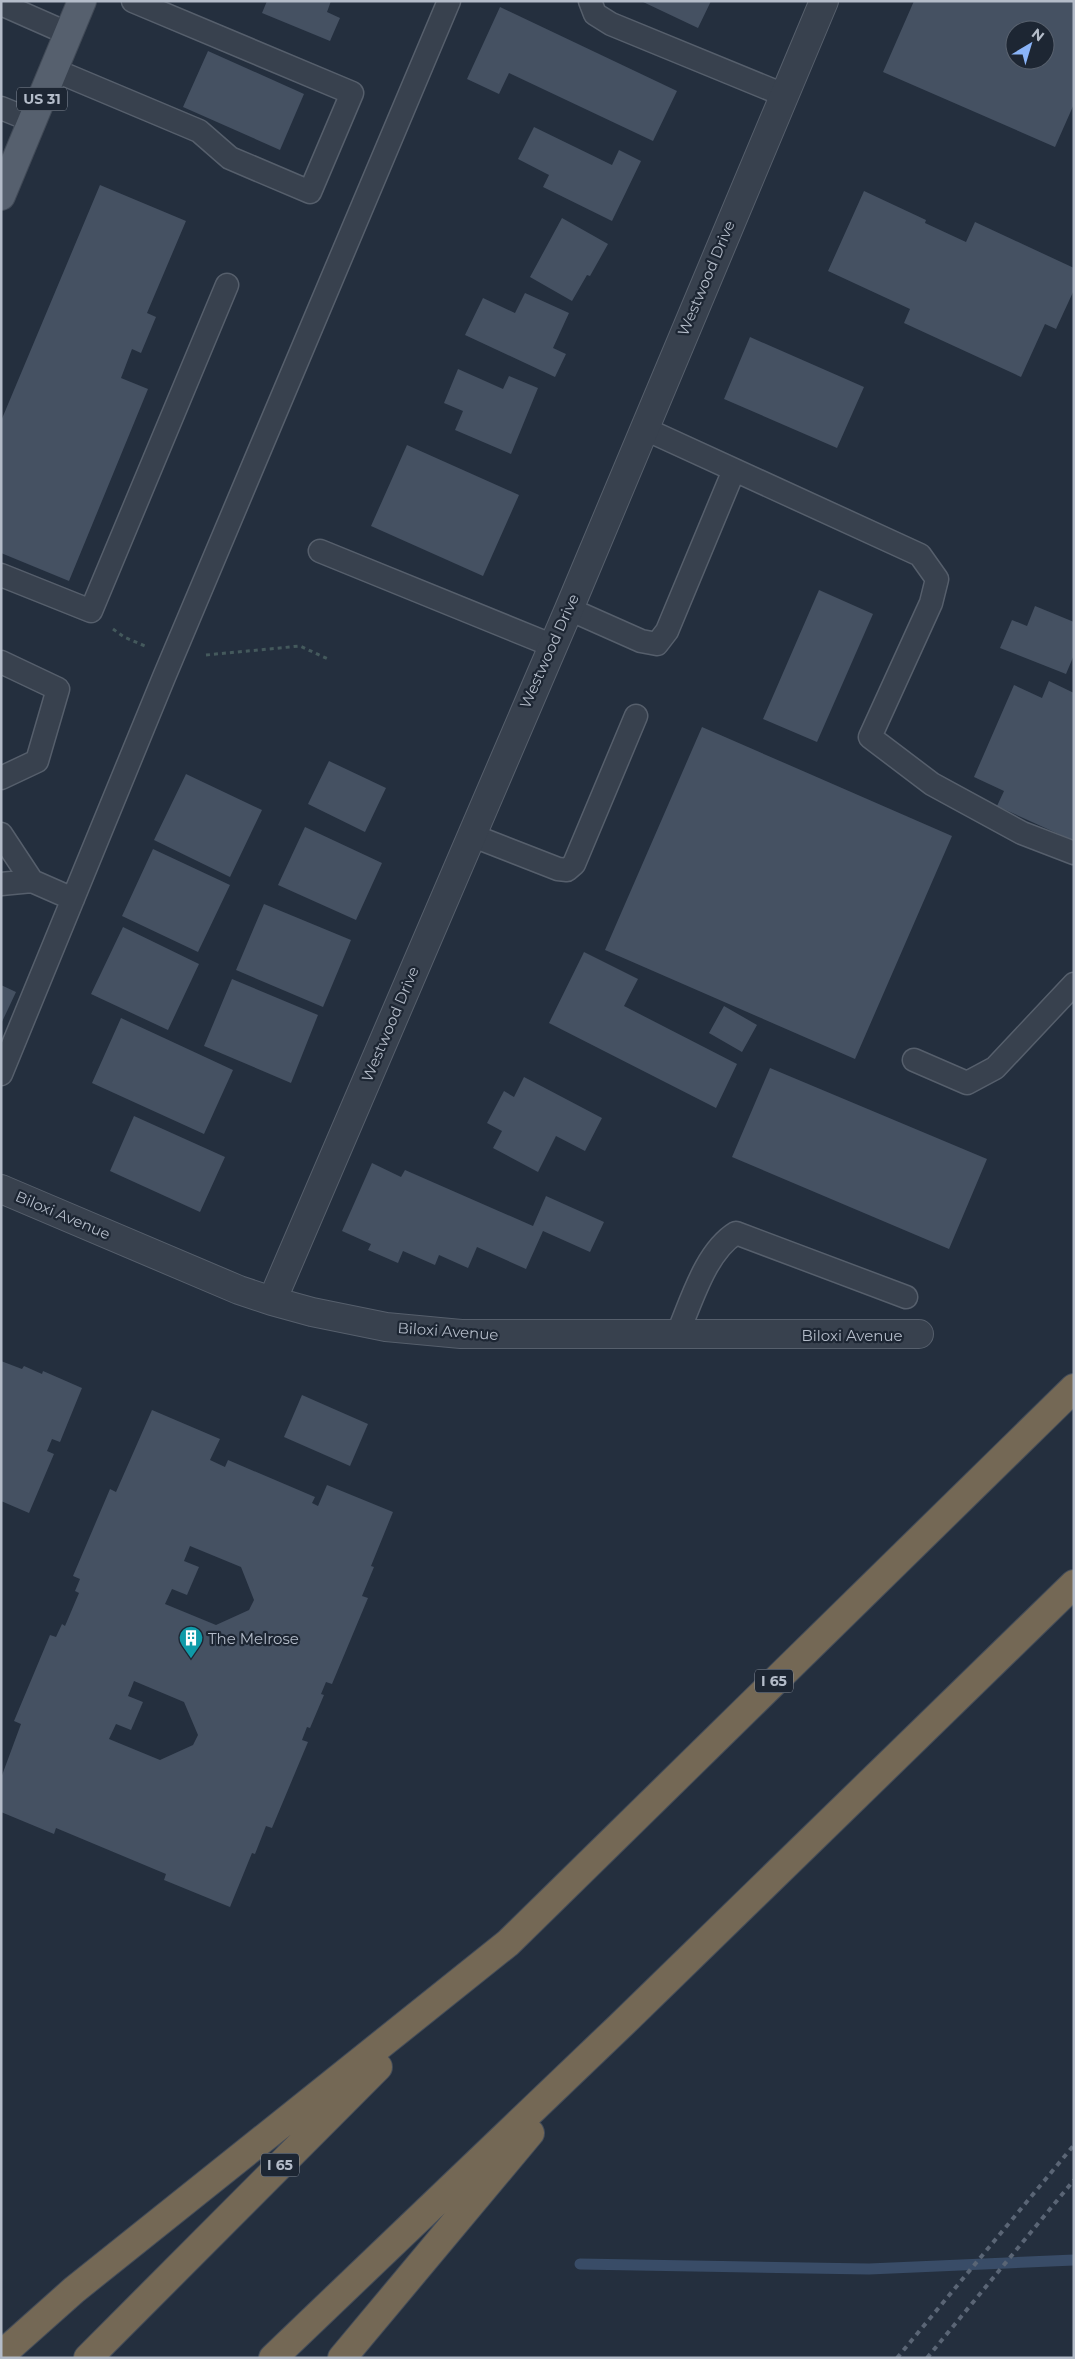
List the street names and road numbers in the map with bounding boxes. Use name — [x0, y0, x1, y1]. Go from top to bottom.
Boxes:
road number: US 31 — [17, 88, 67, 110]
street label: Westwood Drive — [673, 218, 739, 338]
street label: Westwood Drive — [515, 591, 583, 711]
street label: Westwood Drive — [357, 964, 423, 1084]
street label: Biloxi Avenue — [13, 1186, 113, 1244]
street label: Biloxi Avenue — [397, 1318, 499, 1344]
street label: Biloxi Avenue — [801, 1326, 903, 1345]
road number: I 65 — [755, 1670, 793, 1692]
road number: I 65 — [261, 2154, 299, 2176]

